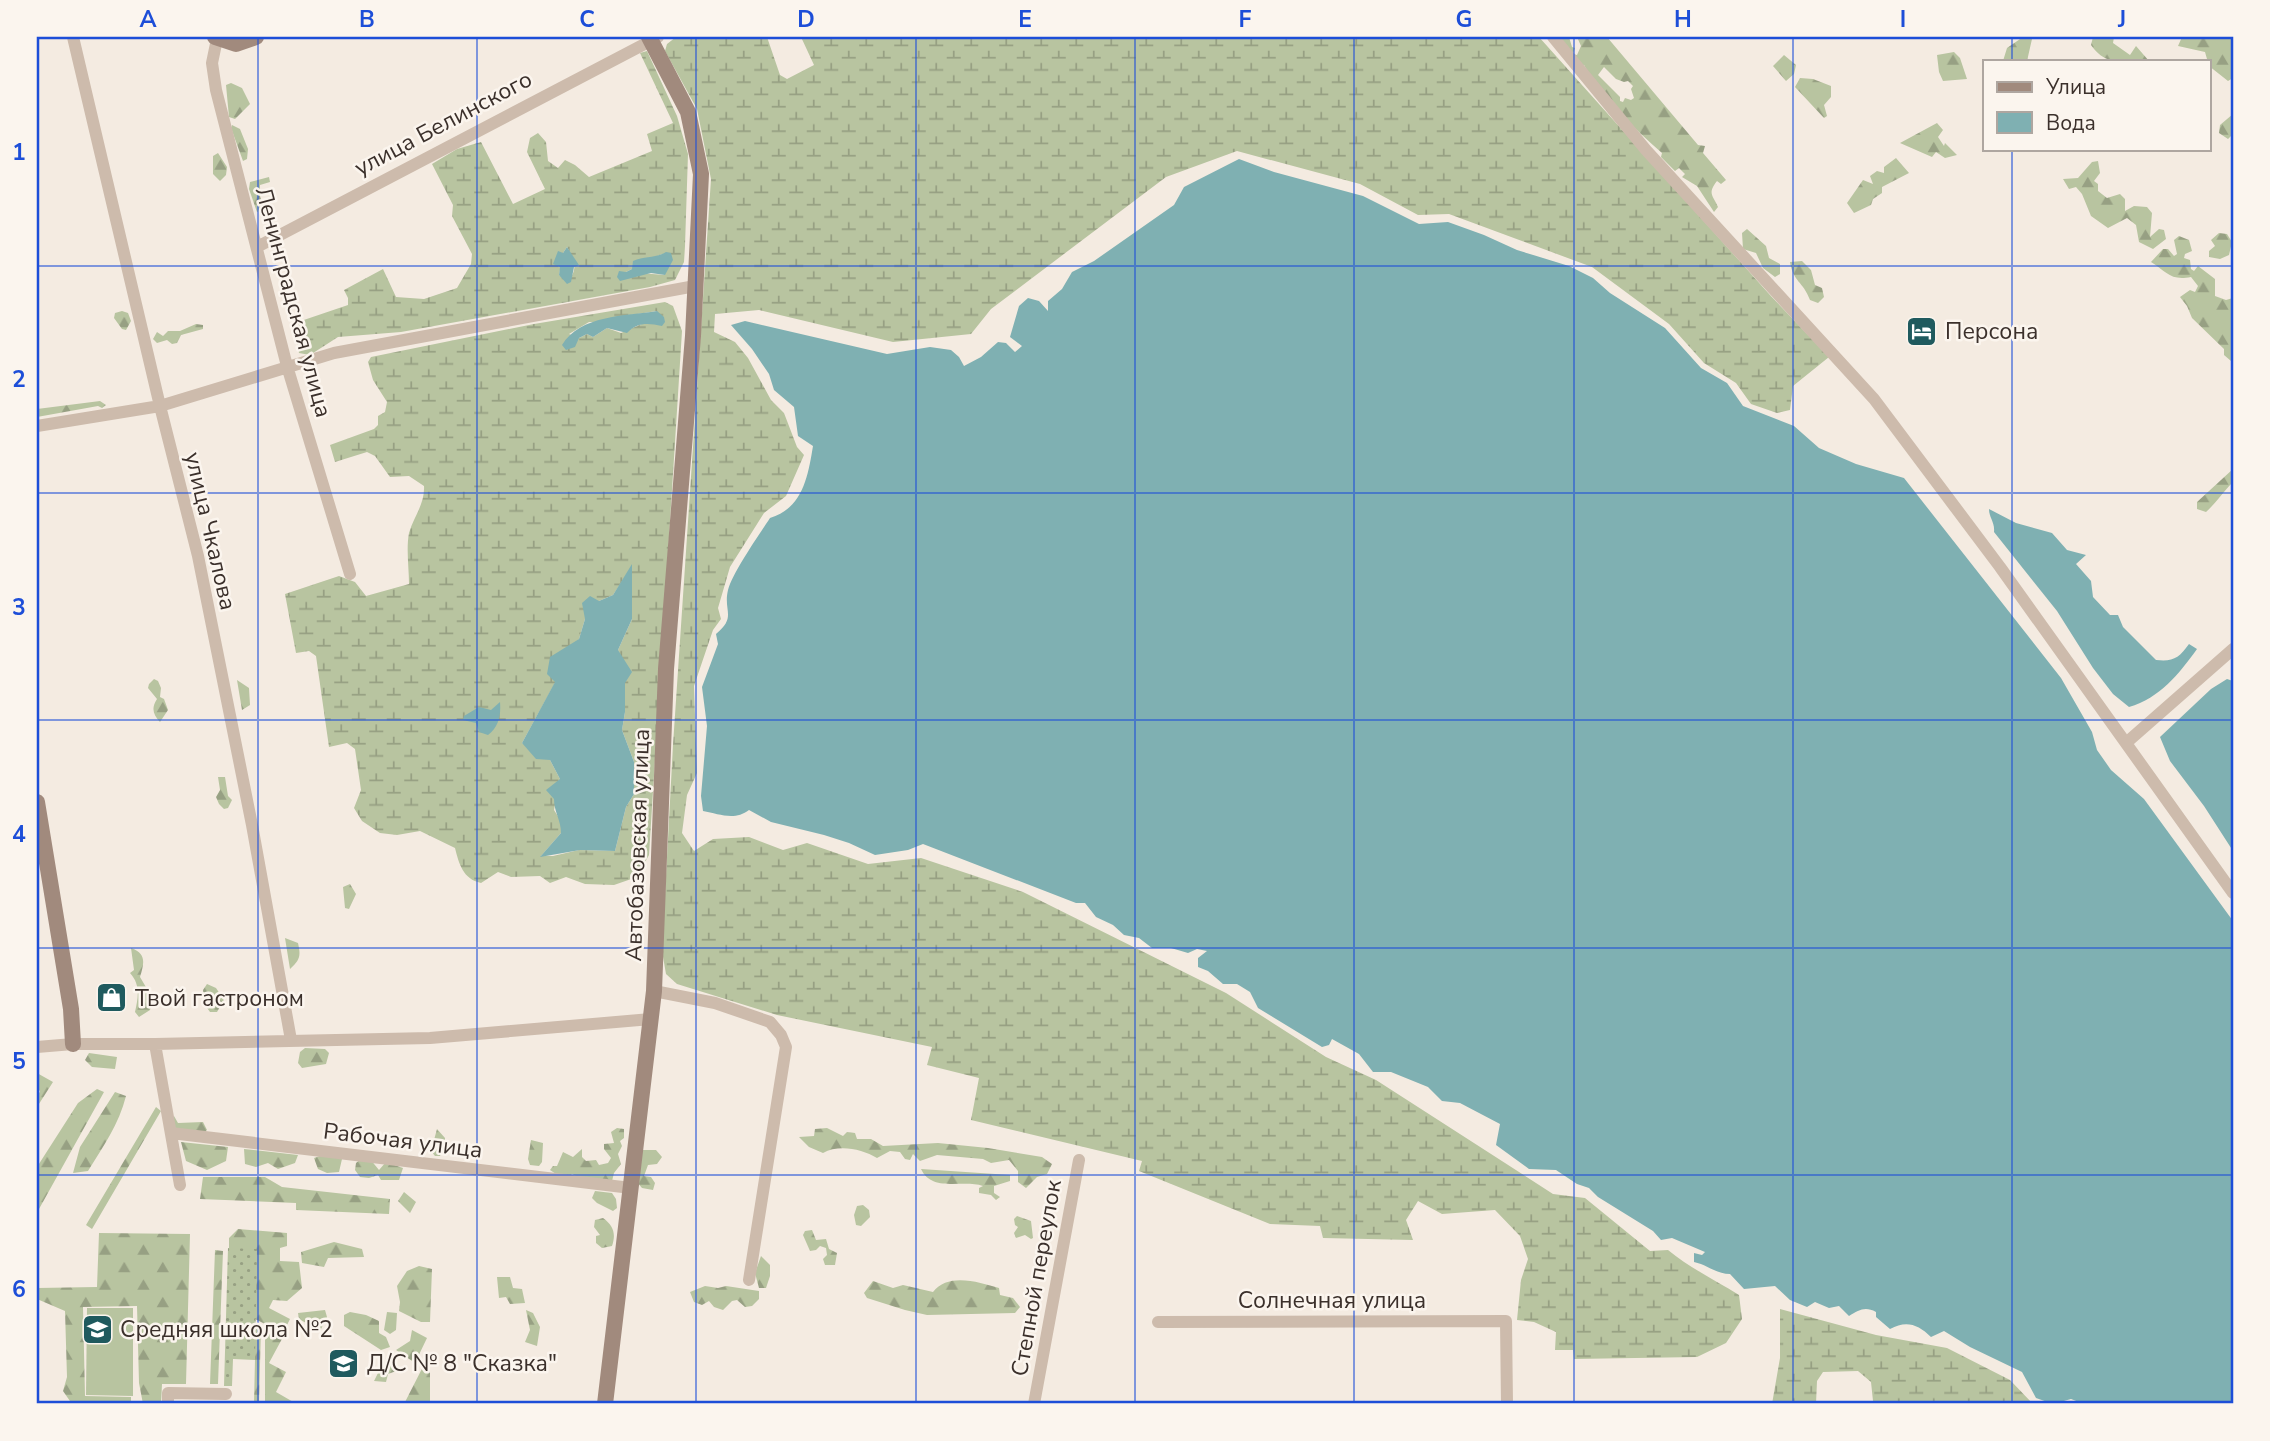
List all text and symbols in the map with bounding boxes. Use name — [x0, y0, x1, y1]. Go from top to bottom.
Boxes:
text: A — [139, 4, 157, 35]
text: B — [359, 4, 375, 35]
text: C — [579, 4, 595, 35]
text: D — [797, 4, 815, 35]
text: E — [1018, 4, 1032, 35]
text: F — [1239, 4, 1252, 35]
text: G — [1456, 4, 1472, 35]
text: H — [1674, 4, 1692, 35]
text: I — [1900, 4, 1906, 35]
text: J — [2117, 4, 2126, 35]
legend — [1983, 60, 2210, 150]
street label: улица Белинского — [349, 64, 537, 183]
text: Улица — [2045, 73, 2106, 101]
text: Вода — [2046, 109, 2096, 137]
text: 1 — [12, 137, 26, 168]
street label: Ленинградская улица — [248, 183, 339, 421]
hotel icon: Персона — [1905, 314, 1939, 348]
place label: Персона — [1945, 316, 2038, 347]
text: 2 — [12, 364, 26, 395]
street label: улица Чкалова — [177, 449, 244, 613]
text: 3 — [12, 592, 26, 623]
street label: Автобазовская улица — [618, 728, 657, 962]
text: 4 — [12, 819, 26, 850]
shop icon: Твой гастроном — [95, 981, 129, 1015]
place label: Твой гастроном — [135, 983, 304, 1014]
text: 5 — [12, 1046, 26, 1077]
street label: Рабочая улица — [322, 1115, 484, 1166]
street label: Степной переулок — [1004, 1177, 1069, 1379]
text: 6 — [12, 1274, 26, 1305]
street label: Солнечная улица — [1238, 1285, 1426, 1316]
school or university icon: Средняя школа №2 — [80, 1312, 114, 1346]
place label: Средняя школа №2 — [120, 1314, 333, 1345]
school or university icon: Д/С № 8 "Сказка" — [327, 1346, 361, 1380]
place label: Д/С № 8 "Сказка" — [367, 1348, 557, 1379]

